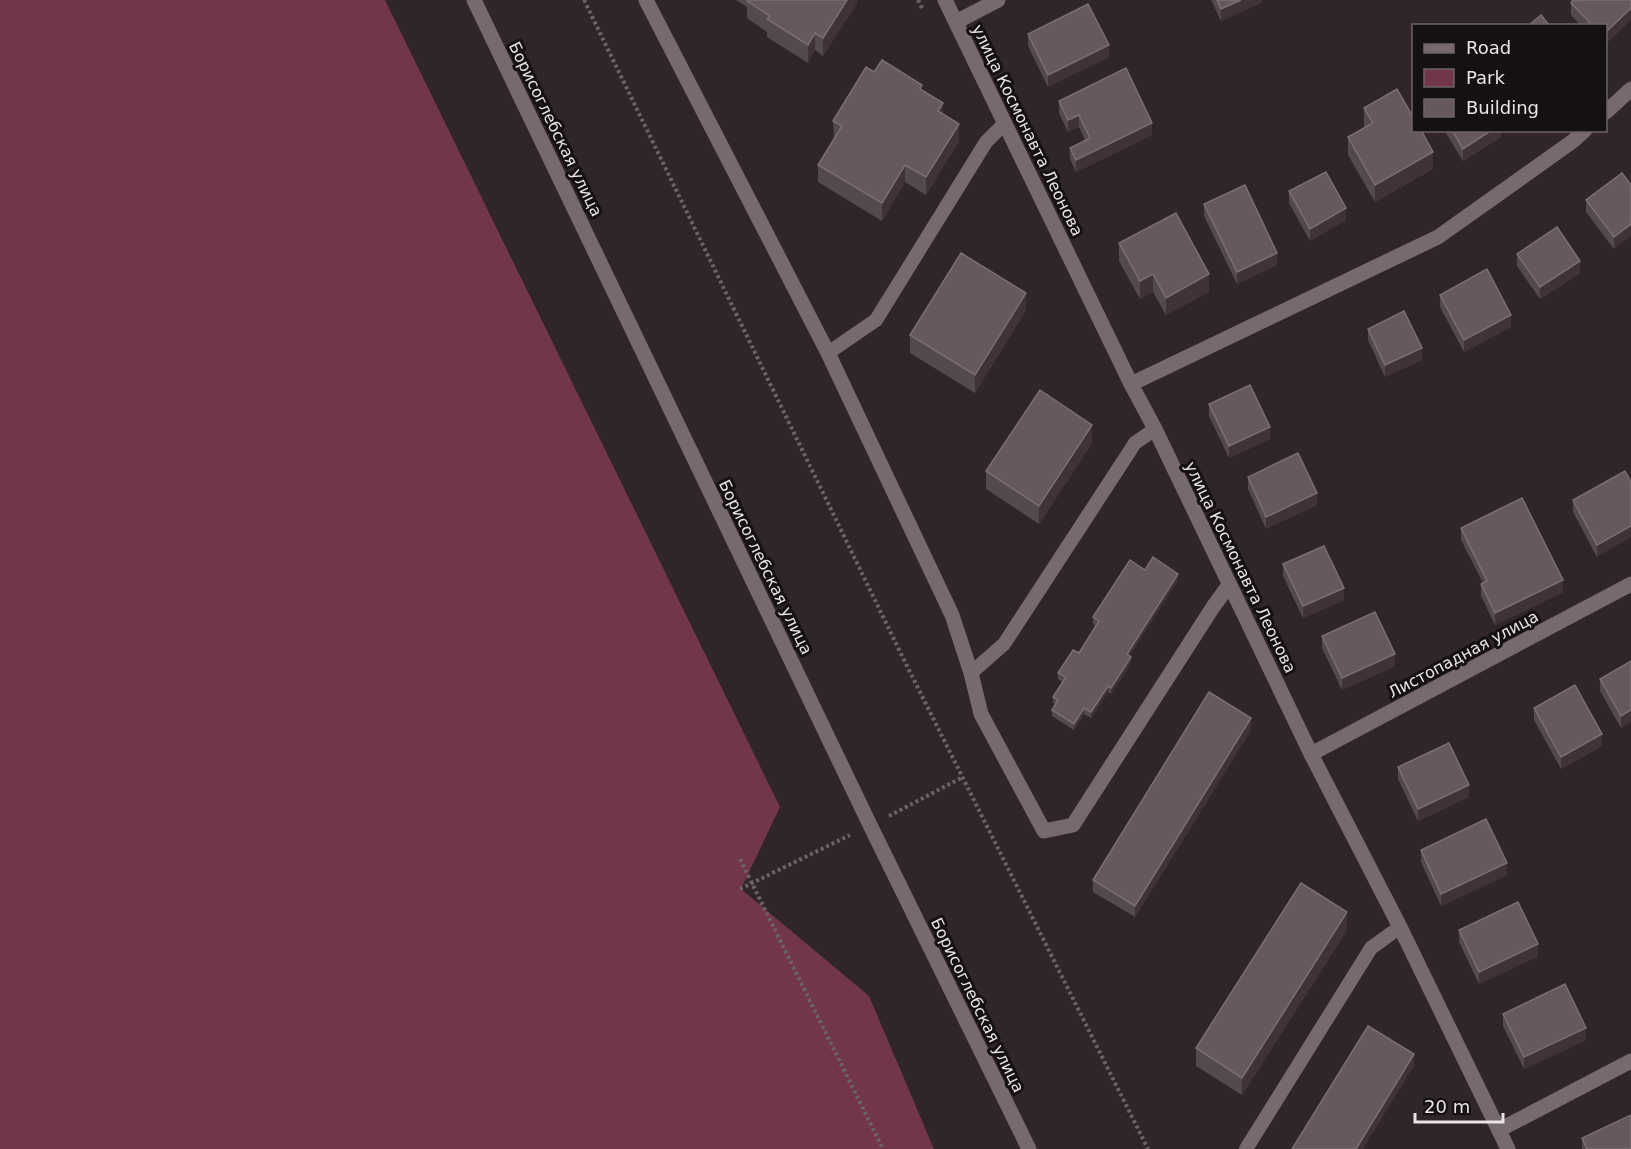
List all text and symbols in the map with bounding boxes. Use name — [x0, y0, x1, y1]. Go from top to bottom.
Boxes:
street label: улица Космонавта Леонова — [968, 21, 1087, 239]
legend — [1412, 24, 1607, 132]
text: Road — [1466, 37, 1511, 58]
street label: Борисоглебская улица — [505, 39, 606, 220]
text: Park — [1466, 67, 1505, 88]
text: Building — [1466, 97, 1539, 118]
street label: улица Космонавта Леонова — [1181, 458, 1300, 676]
street label: Борисоглебская улица — [715, 477, 816, 658]
street label: Листопадная улица — [1385, 607, 1542, 702]
street label: Борисоглебская улица — [927, 915, 1028, 1096]
scale bar — [1415, 1086, 1504, 1124]
text: 20 m — [1424, 1096, 1470, 1117]

